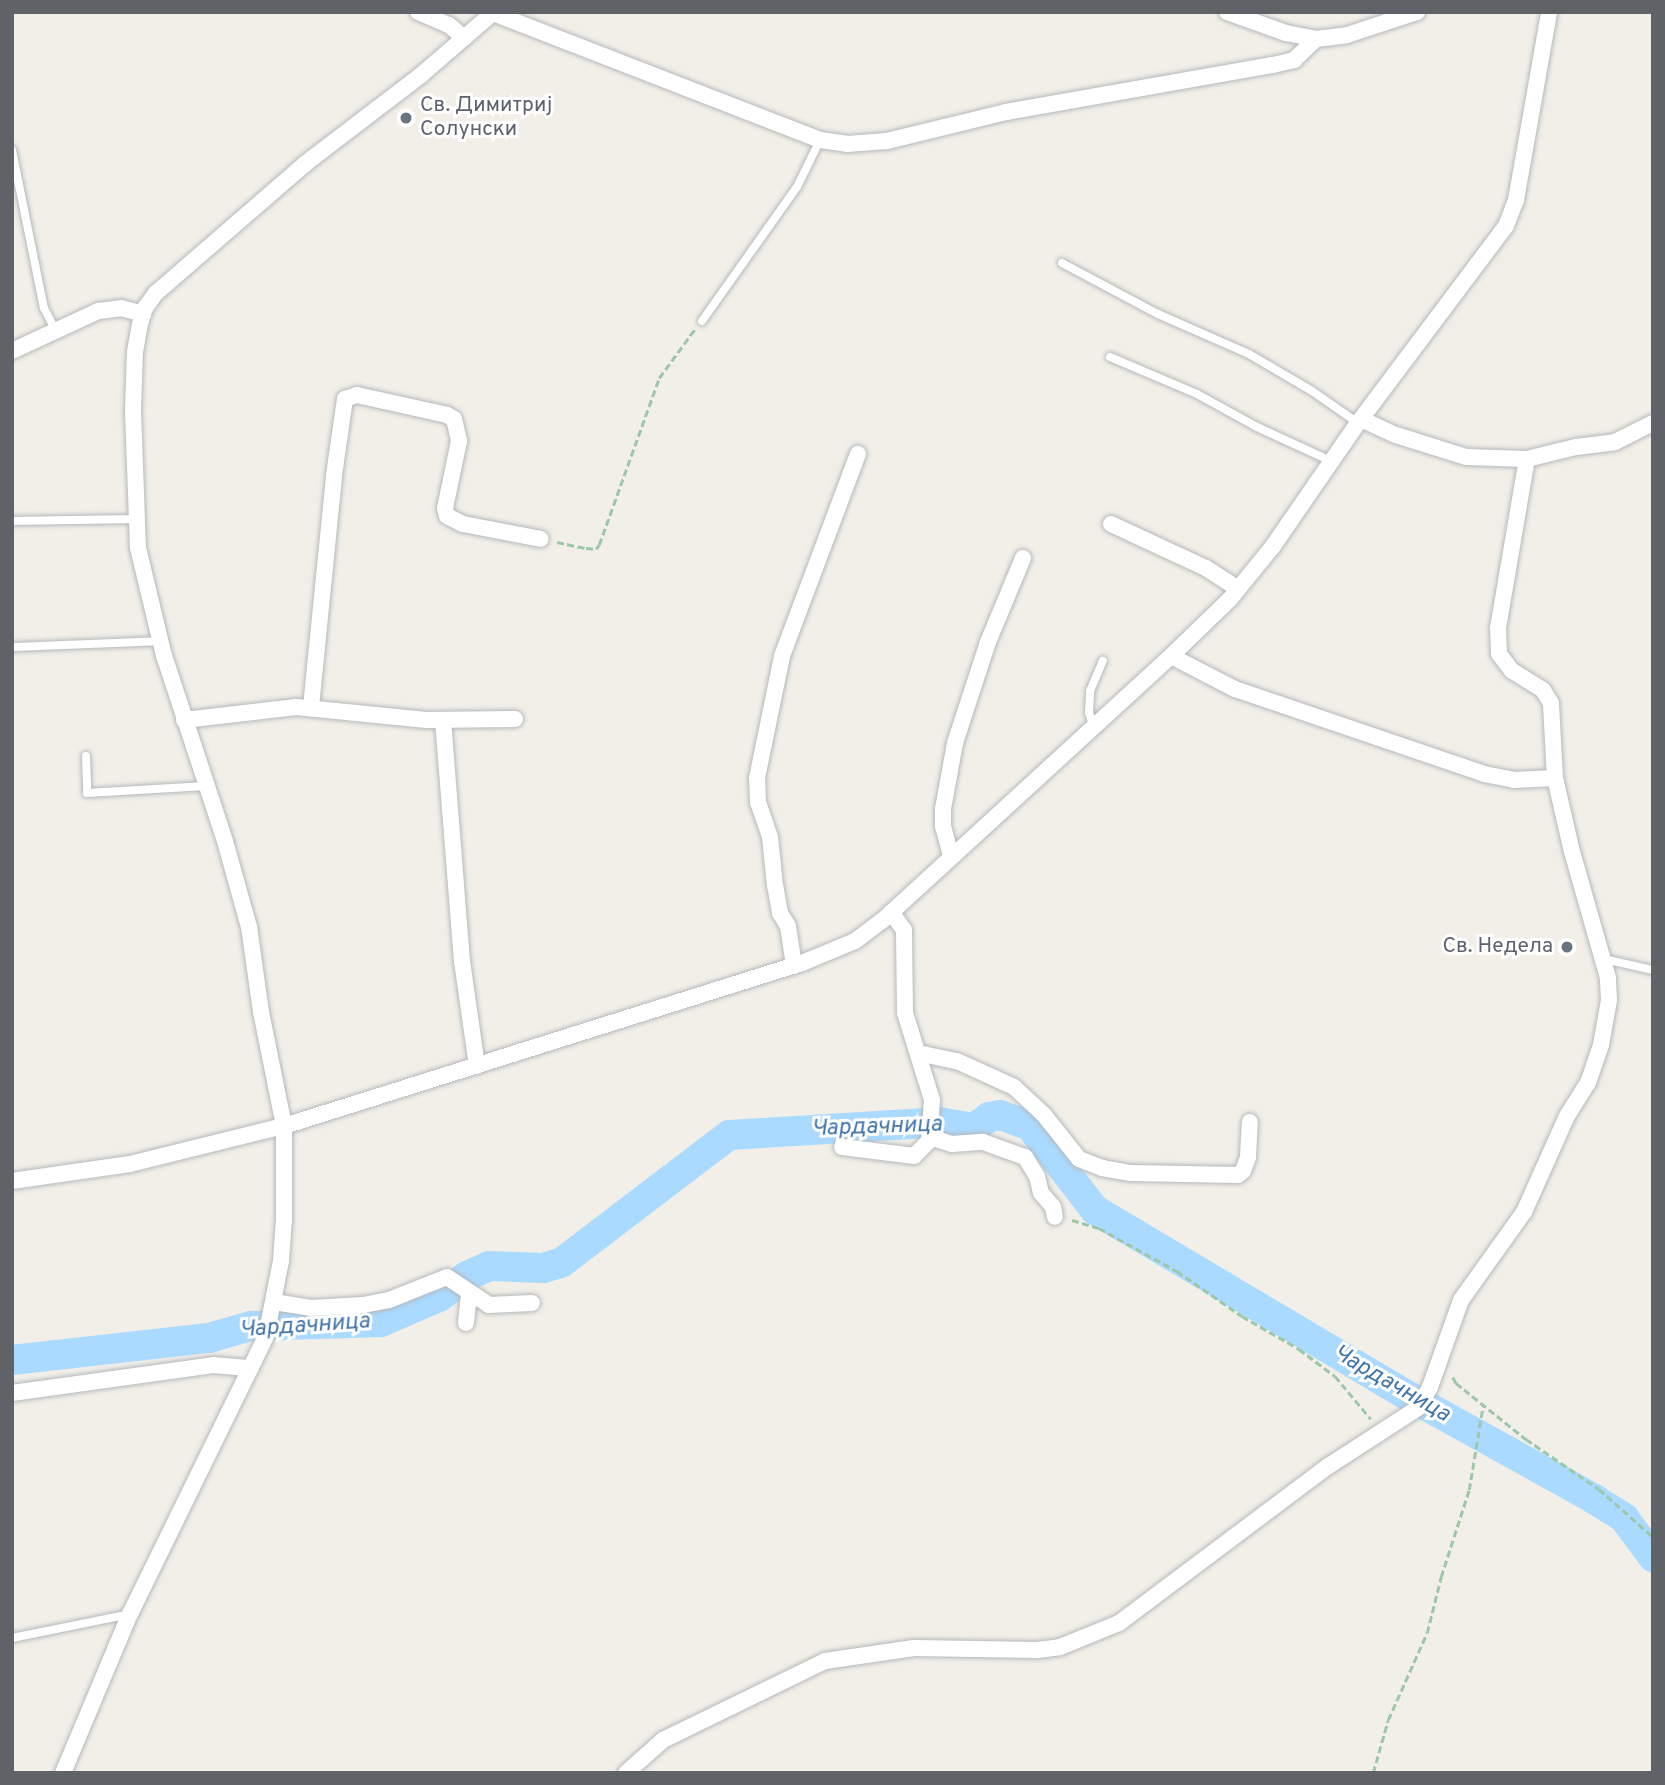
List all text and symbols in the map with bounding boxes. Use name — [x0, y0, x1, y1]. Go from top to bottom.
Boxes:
place label: Св. Димитриј Солунски — [420, 93, 552, 143]
marker: Св. Димитриј Солунски — [398, 110, 414, 126]
place label: Св. Недела — [1442, 934, 1553, 960]
marker: Св. Недела — [1559, 939, 1575, 955]
water label: Чардачница — [811, 1112, 943, 1144]
water label: Чардачница — [239, 1309, 371, 1345]
water label: Чардачница — [1328, 1341, 1454, 1429]

